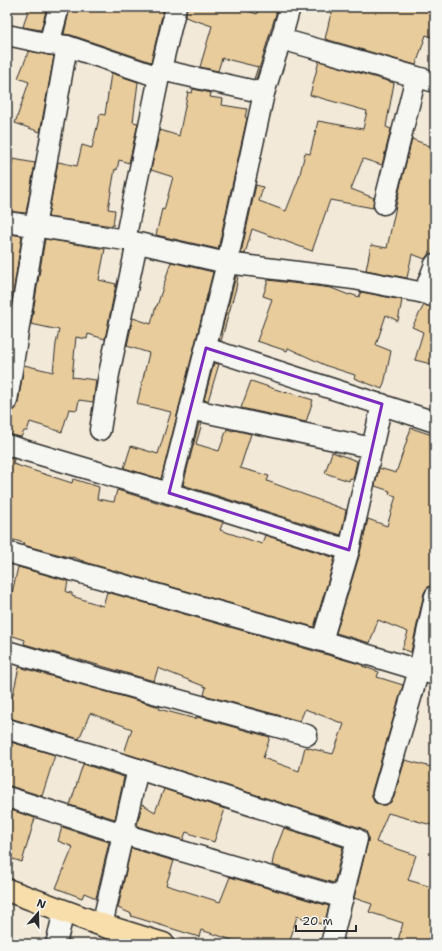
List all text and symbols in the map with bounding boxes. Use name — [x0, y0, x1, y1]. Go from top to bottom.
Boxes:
north arrow — [18, 893, 58, 933]
text: N — [35, 896, 48, 913]
scale bar — [296, 907, 356, 933]
text: 20 m — [302, 913, 333, 929]

